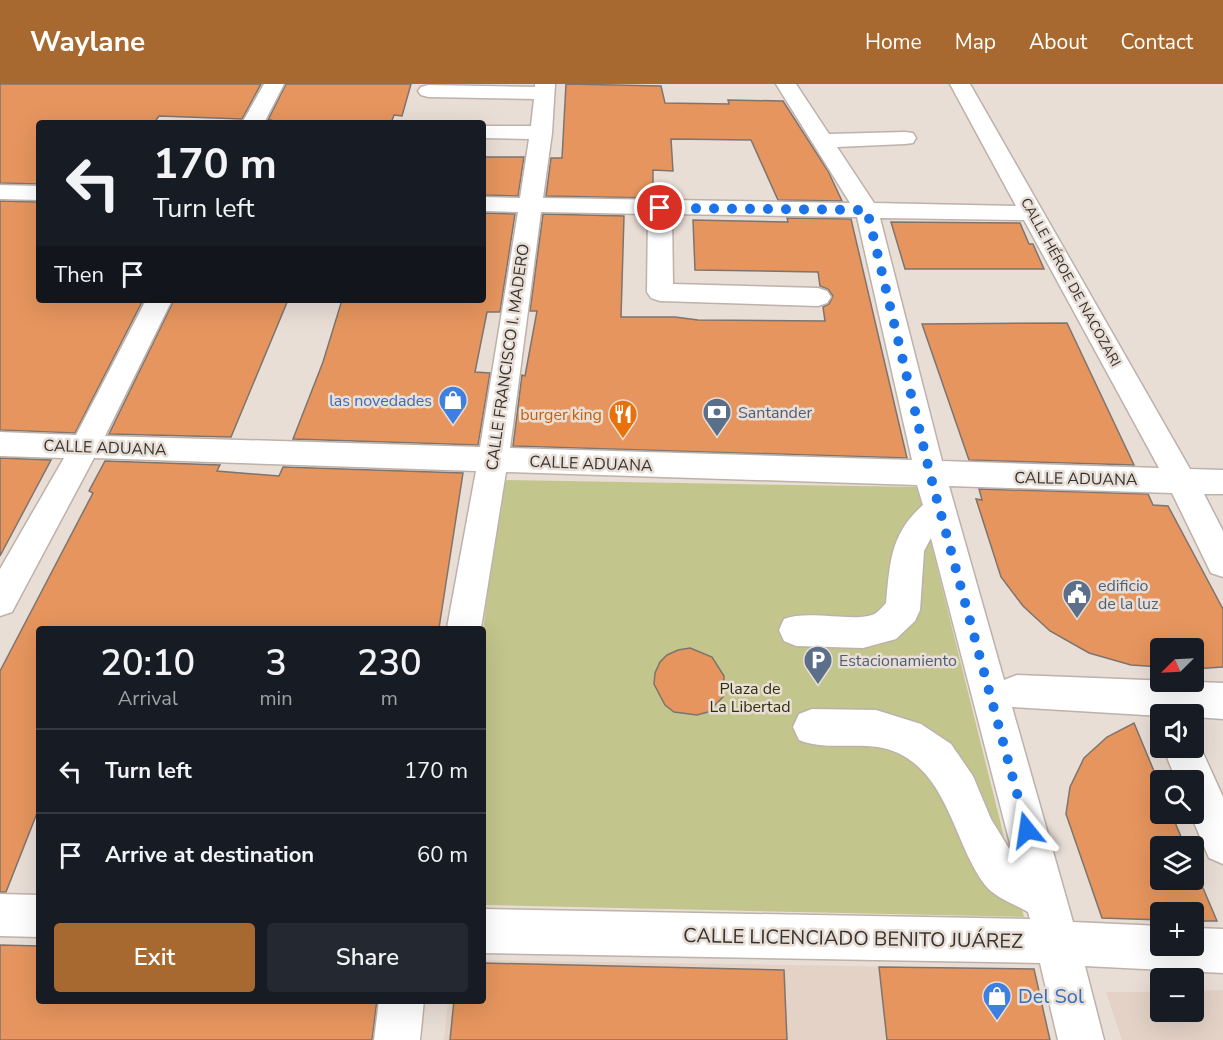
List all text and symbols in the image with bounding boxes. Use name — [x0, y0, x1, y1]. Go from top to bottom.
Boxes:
text: Waylane — [30, 23, 145, 61]
text: Home — [865, 28, 922, 56]
text: Map — [955, 28, 996, 56]
text: About — [1029, 28, 1087, 56]
text: Contact — [1120, 28, 1193, 56]
text: 170 m — [153, 136, 277, 193]
icon: left — [54, 144, 132, 222]
pin — [634, 182, 685, 233]
text: Turn left — [153, 190, 254, 227]
icon: arrive — [643, 191, 676, 224]
street label: CALLE HÉROE DE NACOZARI — [1016, 194, 1125, 370]
street label: CALLE FRANCISCO I. MADERO — [481, 242, 535, 472]
icon: arrive — [116, 258, 149, 291]
text: Then — [54, 260, 104, 290]
shop icon: las novedades — [437, 384, 469, 426]
place label: las novedades — [329, 390, 432, 412]
bank icon: Santander — [701, 396, 733, 438]
restaurant icon: burger king — [607, 398, 639, 440]
place label: Santander — [738, 402, 812, 424]
place label: burger king — [520, 404, 602, 426]
street label: CALLE ADUANA — [43, 435, 167, 461]
street label: CALLE ADUANA — [529, 451, 653, 477]
street label: CALLE ADUANA — [1014, 467, 1138, 491]
place label: edificio de la luz — [1098, 575, 1158, 615]
public building icon: edificio de la luz — [1061, 578, 1093, 620]
north arrow — [1150, 638, 1204, 692]
map controls — [1150, 638, 1204, 1022]
text: 20:10 — [100, 639, 195, 688]
text: 3 — [265, 639, 287, 688]
text: 230 — [357, 639, 422, 688]
parking icon: Estacionamiento — [802, 644, 834, 686]
place label: Estacionamiento — [839, 650, 957, 672]
park label: Plaza de La Libertad — [709, 678, 791, 718]
text: Arrival — [118, 685, 178, 712]
text: min — [260, 685, 293, 712]
text: m — [381, 685, 398, 712]
button: sound — [1150, 704, 1204, 758]
icon: left — [54, 755, 87, 788]
text: Turn left — [105, 756, 192, 786]
text: 170 m — [404, 756, 468, 786]
button: search — [1150, 770, 1204, 824]
position arrow — [995, 798, 1059, 862]
button: layers — [1150, 836, 1204, 890]
icon: arrive — [54, 839, 87, 872]
text: Arrive at destination — [105, 840, 314, 870]
text: 60 m — [417, 840, 468, 870]
button: + — [1150, 902, 1204, 956]
street label: CALLE LICENCIADO BENITO JUÁREZ — [683, 922, 1023, 955]
button: Exit — [54, 923, 255, 992]
button: Share — [267, 923, 468, 992]
button: − — [1150, 968, 1204, 1022]
shop icon: Del Sol — [981, 980, 1013, 1022]
place label: Del Sol — [1018, 983, 1084, 1010]

